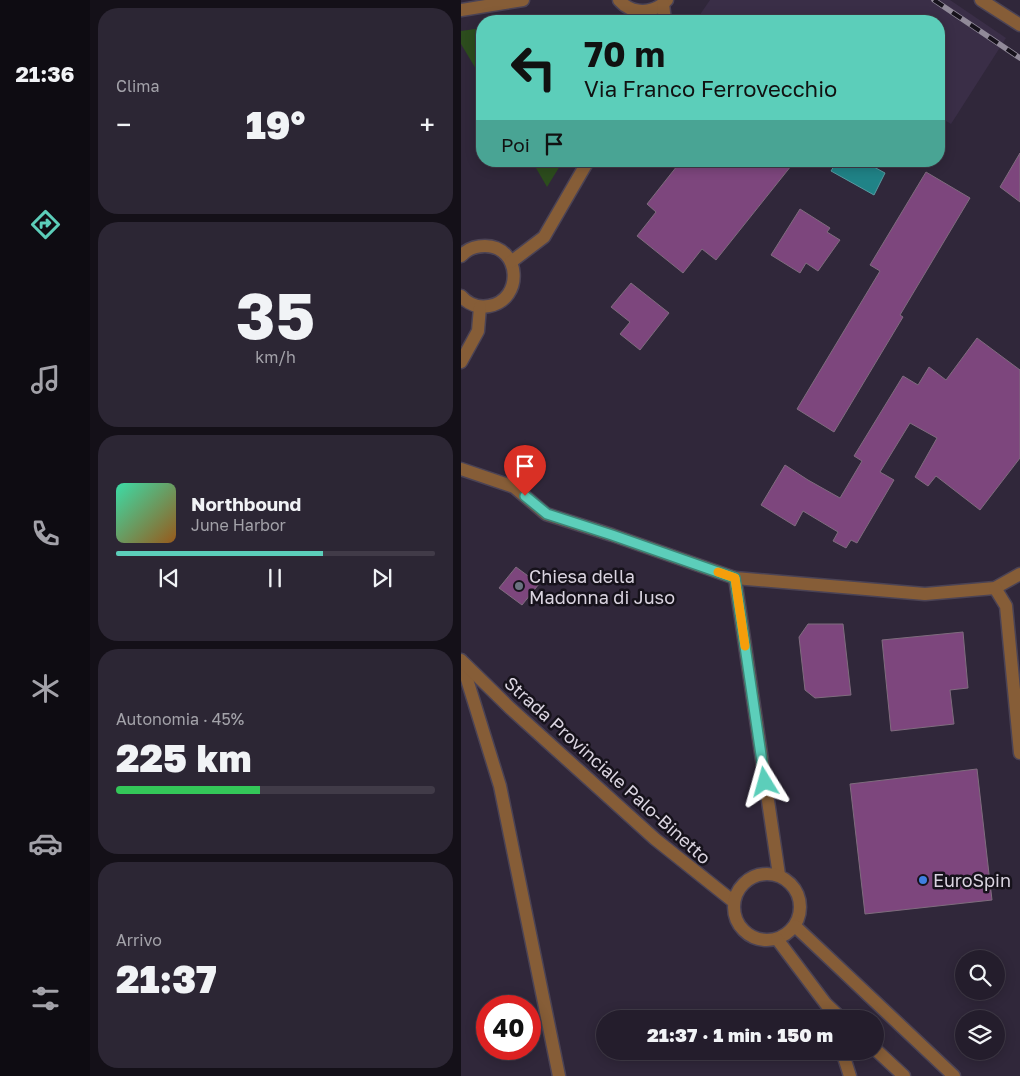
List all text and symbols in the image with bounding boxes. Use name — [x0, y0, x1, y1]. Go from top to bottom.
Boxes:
text: 70 m — [584, 33, 665, 75]
icon: left — [501, 35, 566, 100]
text: 21:36 — [15, 60, 75, 87]
text: Via Franco Ferrovecchio — [584, 75, 837, 102]
text: Clima — [116, 76, 160, 96]
text: 19° — [246, 102, 305, 147]
text: − — [116, 108, 131, 141]
text: + — [420, 108, 435, 141]
icon: arrive — [540, 130, 568, 158]
text: Poi — [501, 133, 530, 156]
icon: directions — [28, 207, 63, 242]
text: 35 — [236, 275, 315, 353]
text: km/h — [255, 347, 296, 367]
icon: music — [28, 362, 63, 397]
pin — [504, 445, 546, 496]
icon: arrive — [511, 452, 539, 480]
text: Northbound — [191, 492, 301, 515]
text: June Harbor — [191, 515, 286, 535]
icon: phone — [28, 516, 63, 551]
icon: previous — [155, 564, 183, 592]
icon: pause — [261, 564, 289, 592]
icon: next — [368, 564, 396, 592]
place label: Chiesa della Madonna di Juso — [529, 565, 675, 608]
marker: Chiesa della Madonna di Juso — [513, 580, 525, 592]
icon: climate — [28, 671, 63, 706]
street label: Strada Provinciale Palo-Binetto — [500, 672, 716, 868]
text: Autonomia · 45% — [116, 709, 244, 729]
text: 225 km — [116, 735, 252, 780]
position arrow — [738, 755, 790, 807]
icon: car — [28, 826, 63, 861]
place label: EuroSpin — [933, 869, 1011, 891]
marker: EuroSpin — [917, 874, 929, 886]
text: Arrivo — [116, 930, 162, 950]
map controls — [955, 950, 1005, 1060]
button: search — [955, 950, 1005, 1000]
text: 21:37 — [116, 956, 217, 1001]
icon: filters — [28, 981, 63, 1016]
speed limit sign: 40 — [476, 995, 541, 1060]
button: layers — [955, 1010, 1005, 1060]
text: 21:37 · 1 min · 150 m — [647, 1023, 833, 1046]

